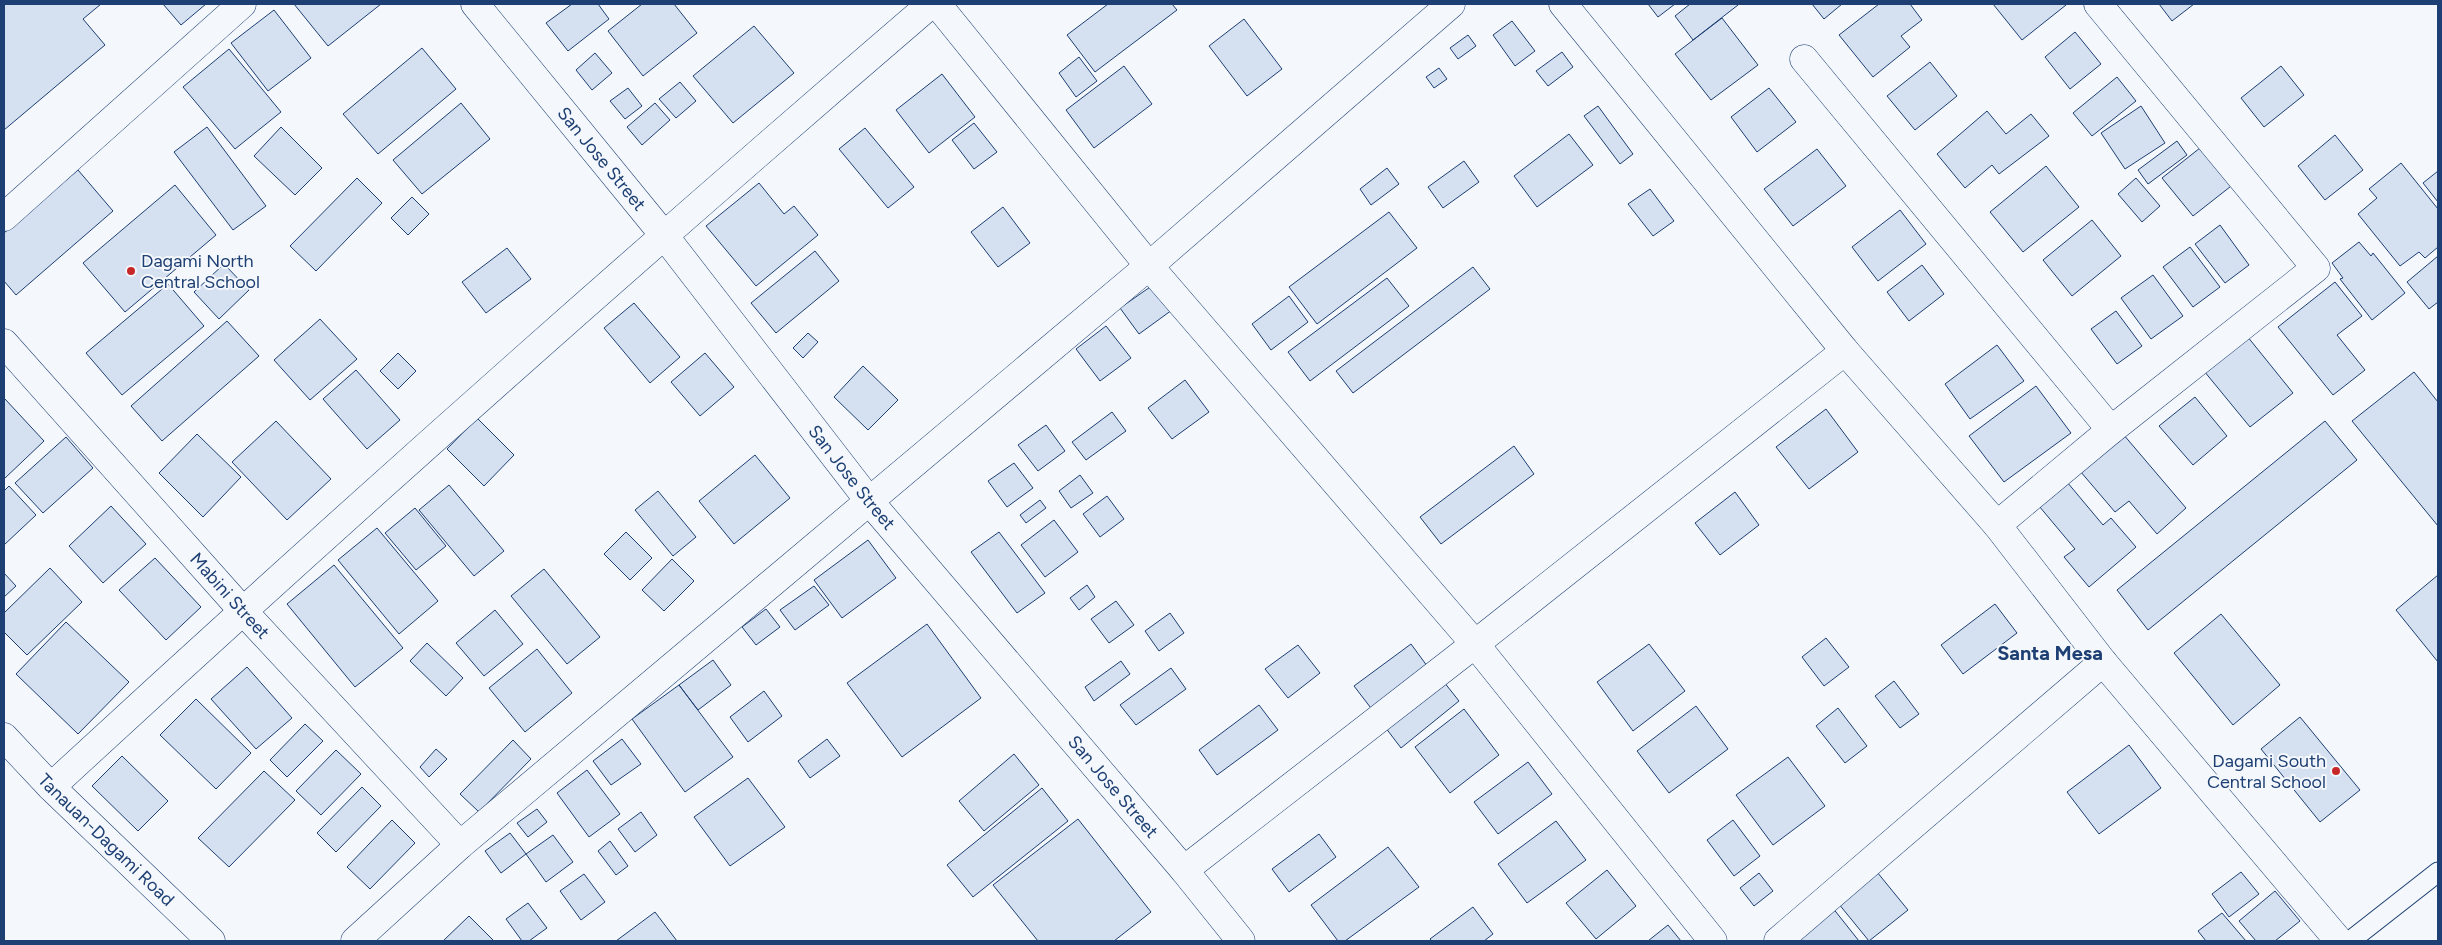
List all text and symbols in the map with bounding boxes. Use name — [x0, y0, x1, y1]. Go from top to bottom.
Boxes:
street label: San Jose Street — [553, 102, 651, 215]
place label: Dagami North Central School — [141, 250, 260, 293]
marker: Dagami North Central School — [125, 265, 137, 277]
street label: San Jose Street — [804, 420, 900, 534]
street label: Mabini Street — [185, 548, 274, 644]
district label: Santa Mesa — [1997, 641, 2103, 665]
street label: San Jose Street — [1063, 731, 1163, 843]
place label: Dagami South Central School — [2207, 750, 2326, 793]
marker: Dagami South Central School — [2330, 765, 2342, 777]
street label: Tanauan-Dagami Road — [33, 769, 179, 911]

